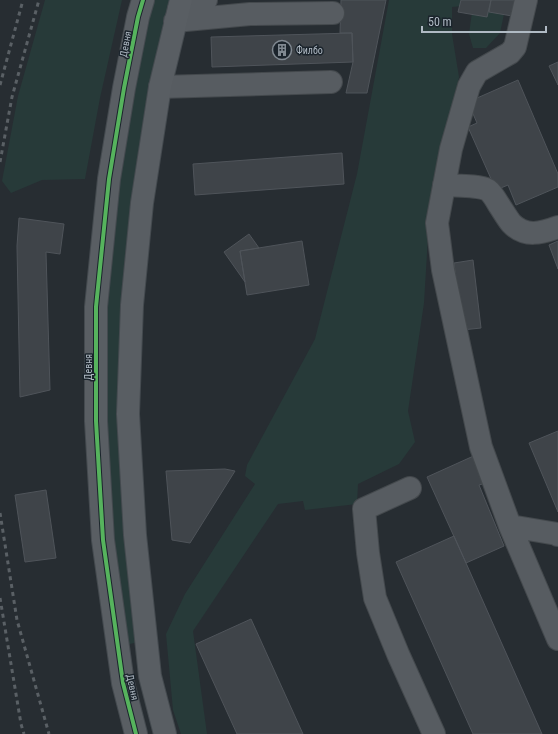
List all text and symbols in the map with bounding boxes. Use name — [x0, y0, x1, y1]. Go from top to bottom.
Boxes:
scale bar — [422, 8, 546, 34]
text: 50 m — [428, 15, 452, 29]
street label: Девня — [118, 30, 133, 58]
building icon: Филбо — [271, 39, 293, 61]
place label: Филбо — [296, 44, 323, 56]
street label: Девня — [83, 354, 94, 380]
street label: Девня — [124, 673, 141, 701]

